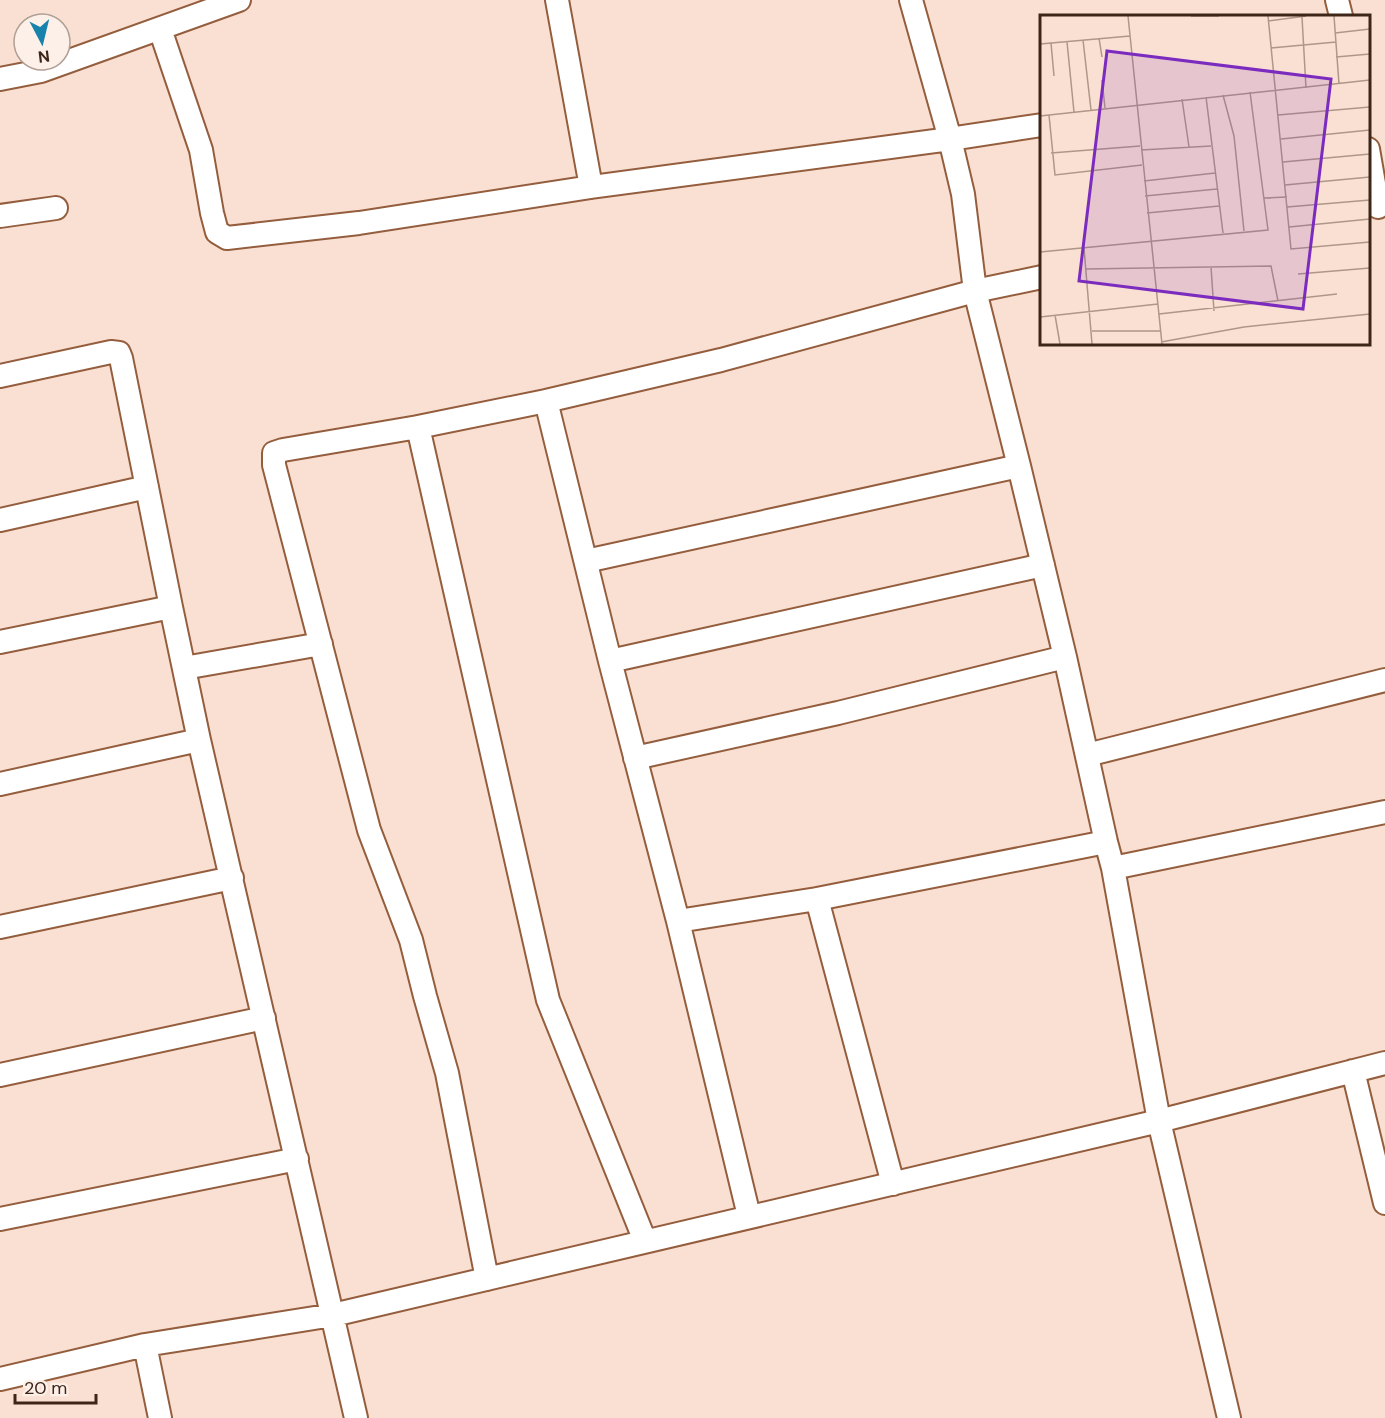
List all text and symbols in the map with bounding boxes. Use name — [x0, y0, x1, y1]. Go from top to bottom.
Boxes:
north arrow — [12, 12, 72, 72]
inset map — [1040, 15, 1370, 345]
text: N — [37, 45, 51, 68]
scale bar — [15, 1367, 96, 1405]
text: 20 m — [24, 1376, 67, 1400]

